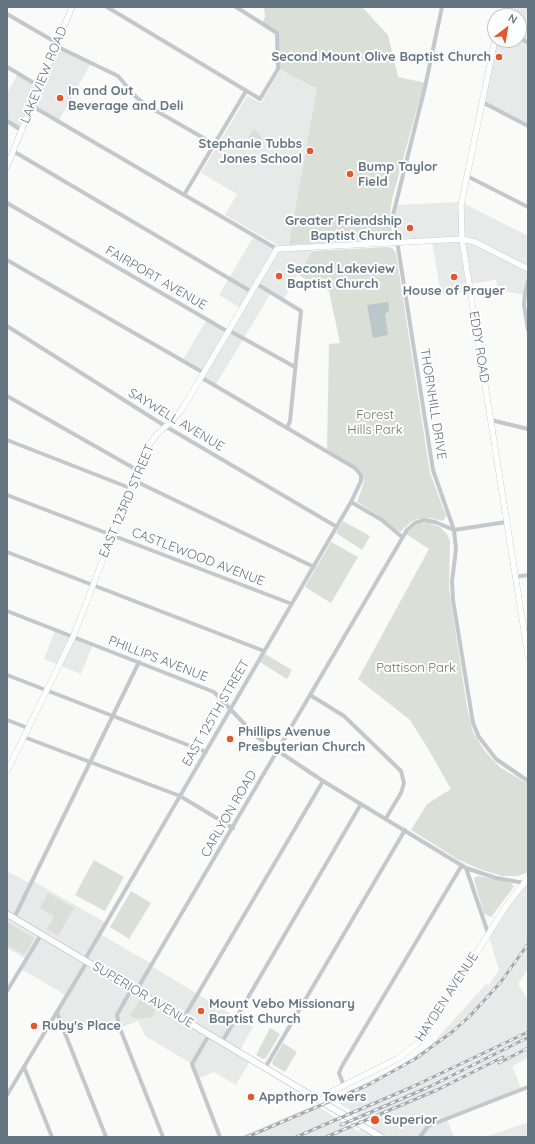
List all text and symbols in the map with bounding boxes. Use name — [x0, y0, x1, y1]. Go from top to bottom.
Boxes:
north arrow — [487, 8, 527, 48]
text: N — [506, 10, 520, 27]
street label: LAKEVIEW ROAD — [17, 24, 71, 126]
place label: Second Mount Olive Baptist Church — [271, 49, 491, 65]
marker: Second Mount Olive Baptist Church — [494, 52, 504, 62]
place label: In and Out Beverage and Deli — [68, 83, 183, 114]
marker: In and Out Beverage and Deli — [55, 93, 65, 103]
place label: Stephanie Tubbs Jones School — [198, 136, 302, 167]
marker: Stephanie Tubbs Jones School — [305, 146, 315, 156]
place label: Bump Taylor Field — [358, 159, 438, 190]
marker: Bump Taylor Field — [345, 169, 355, 179]
place label: Greater Friendship Baptist Church — [285, 213, 402, 244]
marker: Greater Friendship Baptist Church — [405, 223, 415, 233]
street label: FAIRPORT AVENUE — [103, 243, 209, 313]
place label: Second Lakeview Baptist Church — [287, 261, 395, 292]
marker: Second Lakeview Baptist Church — [274, 271, 284, 281]
marker: House of Prayer — [449, 272, 459, 282]
place label: House of Prayer — [403, 283, 505, 299]
street label: EDDY ROAD — [466, 310, 492, 384]
street label: THORNHILL DRIVE — [416, 347, 450, 461]
street label: SAYWELL AVENUE — [125, 385, 227, 455]
park label: Forest Hills Park — [347, 407, 403, 438]
street label: EAST 123RD STREET — [96, 442, 158, 560]
street label: CASTLEWOOD AVENUE — [129, 524, 267, 590]
street label: PHILLIPS AVENUE — [106, 633, 210, 685]
street label: EAST 125TH STREET — [179, 657, 253, 769]
park label: Pattison Park — [376, 660, 456, 676]
place label: Phillips Avenue Presbyterian Church — [238, 724, 365, 755]
marker: Phillips Avenue Presbyterian Church — [225, 734, 235, 744]
street label: CARLYON ROAD — [198, 768, 260, 860]
street label: HAYDEN AVENUE — [412, 949, 482, 1045]
street label: SUPERIOR AVENUE — [90, 959, 196, 1031]
place label: Mount Vebo Missionary Baptist Church — [209, 996, 355, 1027]
marker: Mount Vebo Missionary Baptist Church — [196, 1006, 206, 1016]
place label: Ruby's Place — [42, 1018, 121, 1034]
marker: Ruby's Place — [29, 1021, 39, 1031]
place label: Appthorp Towers — [259, 1089, 366, 1105]
marker: Appthorp Towers — [246, 1092, 256, 1102]
place label: Superior — [384, 1112, 438, 1128]
marker: Superior — [369, 1114, 381, 1126]

